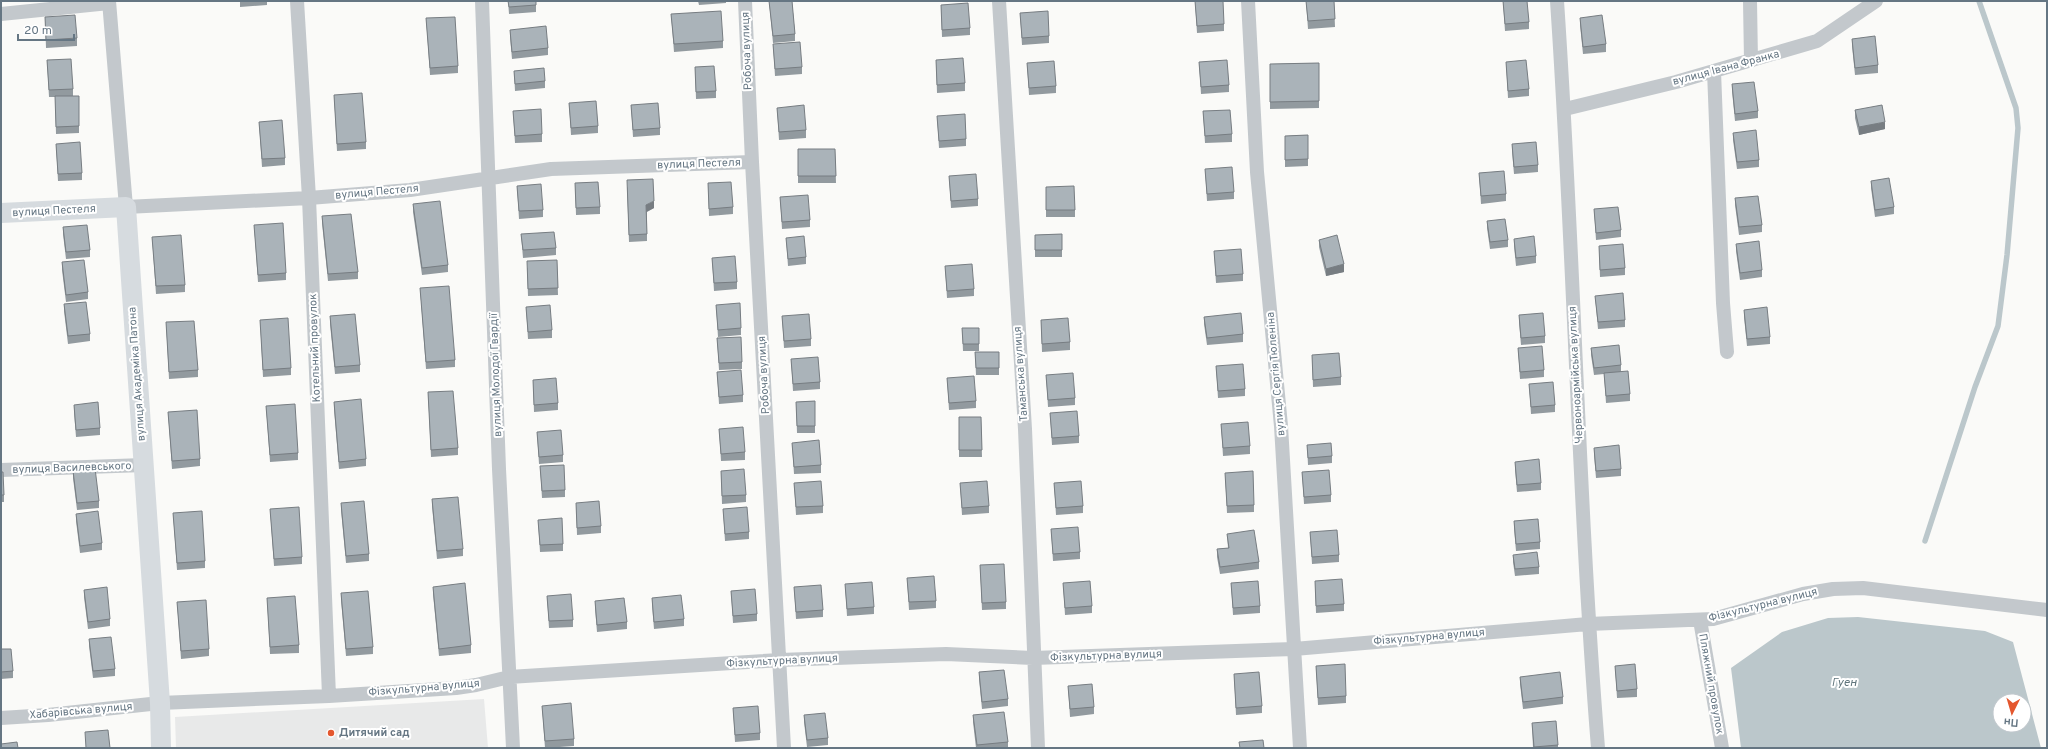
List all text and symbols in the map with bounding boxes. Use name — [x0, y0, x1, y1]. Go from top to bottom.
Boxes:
street label: Робоча вулиця — [739, 12, 755, 90]
scale bar — [18, 16, 74, 42]
text: 20 m — [24, 23, 52, 39]
street label: вулиця Івана Франка — [1671, 47, 1781, 89]
street label: вулиця Пестеля — [657, 156, 741, 172]
street label: вулиця Пестеля — [335, 181, 419, 203]
street label: вулиця Пестеля — [12, 202, 96, 220]
street label: Котельний провулок — [306, 293, 324, 403]
street label: вулиця Академіка Патона — [125, 306, 149, 442]
street label: Червоноармійська вулиця — [1565, 306, 1587, 444]
street label: вулиця Сергія Тюленіна — [1264, 311, 1288, 437]
street label: вулиця Молодої Гвардії — [487, 313, 505, 437]
street label: Таманська вулиця — [1011, 326, 1031, 422]
street label: Робоча вулиця — [755, 336, 773, 414]
street label: вулиця Василевського — [12, 459, 132, 477]
street label: Фізкультурна вулиця — [1707, 585, 1819, 625]
street label: Фізкультурна вулиця — [1373, 625, 1485, 649]
street label: Пляжний провулок — [1695, 633, 1727, 735]
street label: Фізкультурна вулиця — [1050, 647, 1162, 665]
street label: Фізкультурна вулиця — [726, 651, 838, 671]
water label: Гуен — [1831, 675, 1858, 691]
street label: Фізкультурна вулиця — [368, 676, 480, 700]
north arrow — [1992, 693, 2032, 733]
street label: Хабарівська вулиця — [29, 700, 133, 722]
text: Пн — [2003, 714, 2019, 730]
place label: Дитячий сад — [339, 726, 409, 740]
marker: Дитячий сад — [326, 728, 336, 738]

